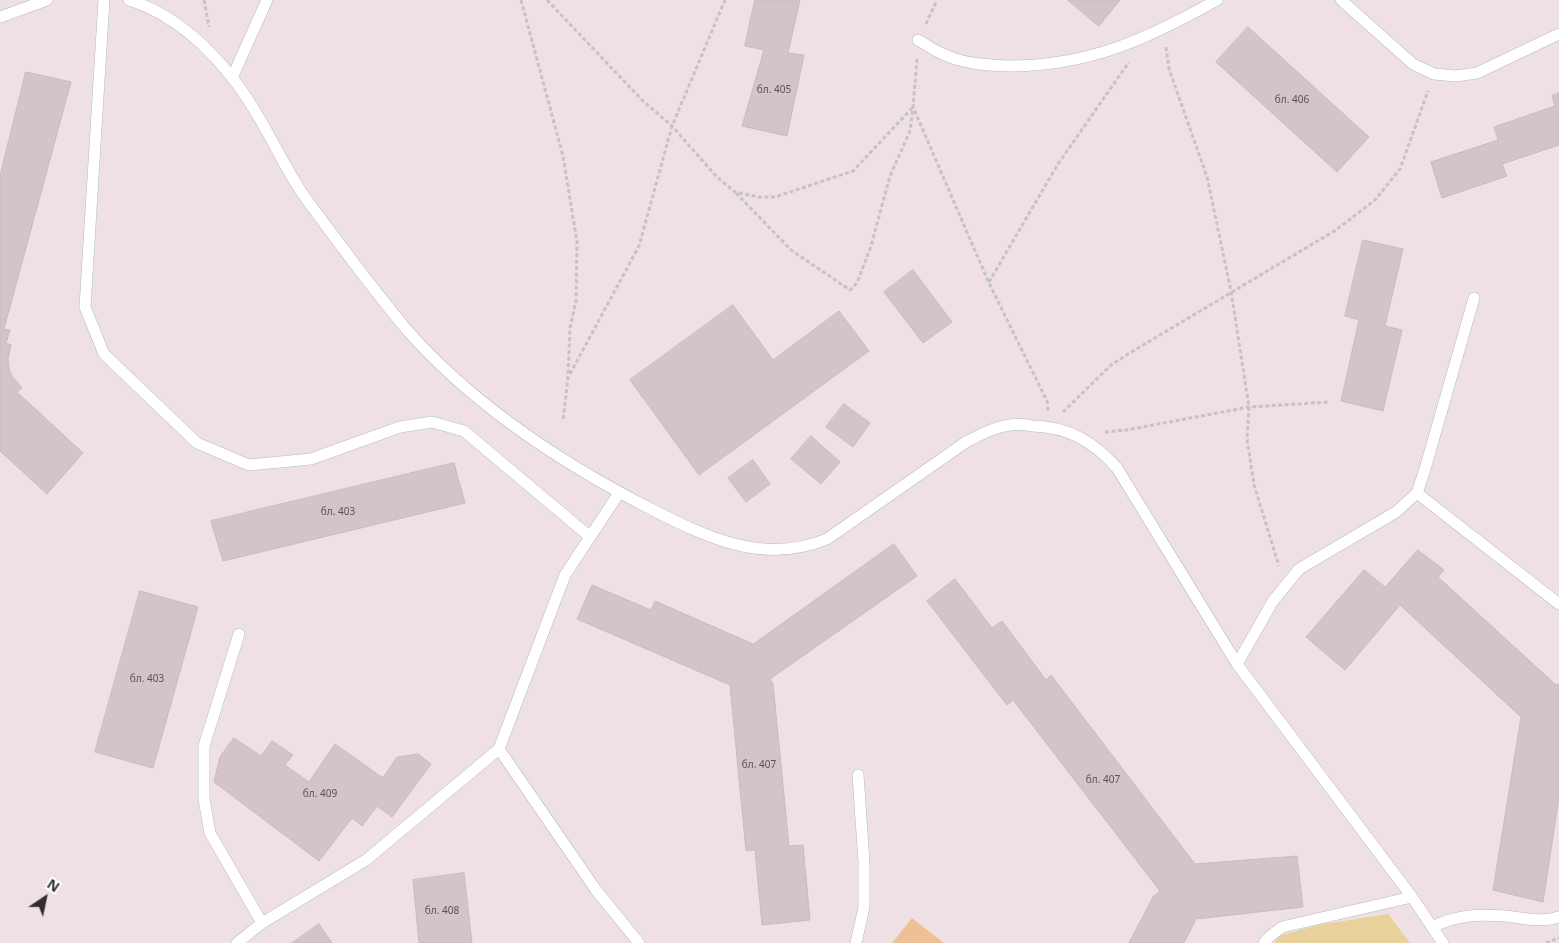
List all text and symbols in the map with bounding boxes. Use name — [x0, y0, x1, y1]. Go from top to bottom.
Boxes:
house number: бл. 405 — [757, 84, 791, 96]
house number: бл. 406 — [1275, 94, 1309, 106]
house number: бл. 403 — [321, 506, 355, 518]
house number: бл. 403 — [130, 673, 164, 685]
house number: бл. 407 — [742, 759, 776, 771]
house number: бл. 407 — [1086, 774, 1120, 786]
house number: бл. 409 — [303, 788, 337, 800]
north arrow — [20, 873, 70, 923]
text: N — [44, 874, 64, 896]
house number: бл. 408 — [425, 905, 459, 917]

